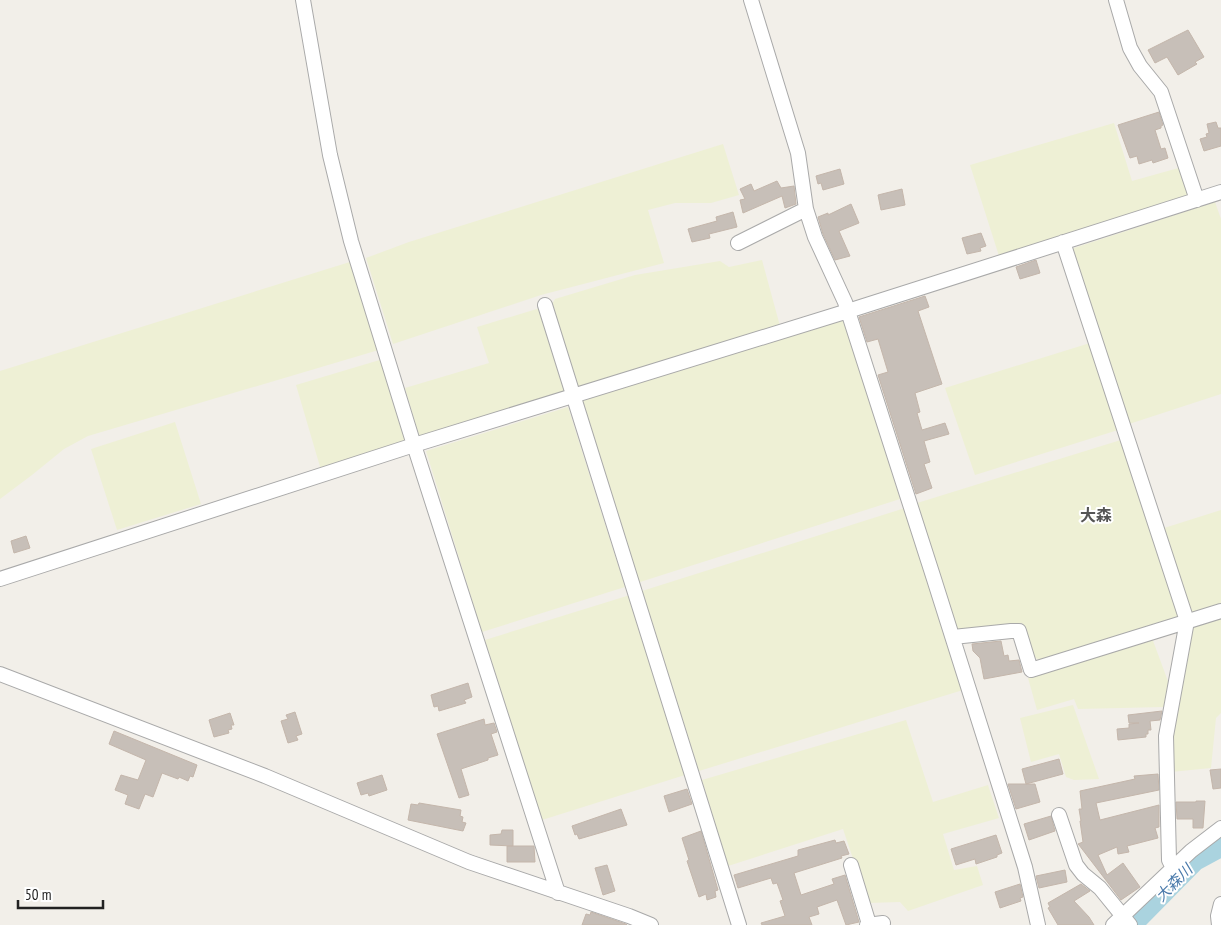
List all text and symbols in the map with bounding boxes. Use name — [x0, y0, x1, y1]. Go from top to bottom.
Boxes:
district label: 大森 — [1080, 505, 1112, 525]
water label: 大森川 — [1151, 859, 1198, 905]
scale bar — [18, 878, 102, 910]
text: 50 m — [25, 885, 51, 904]

